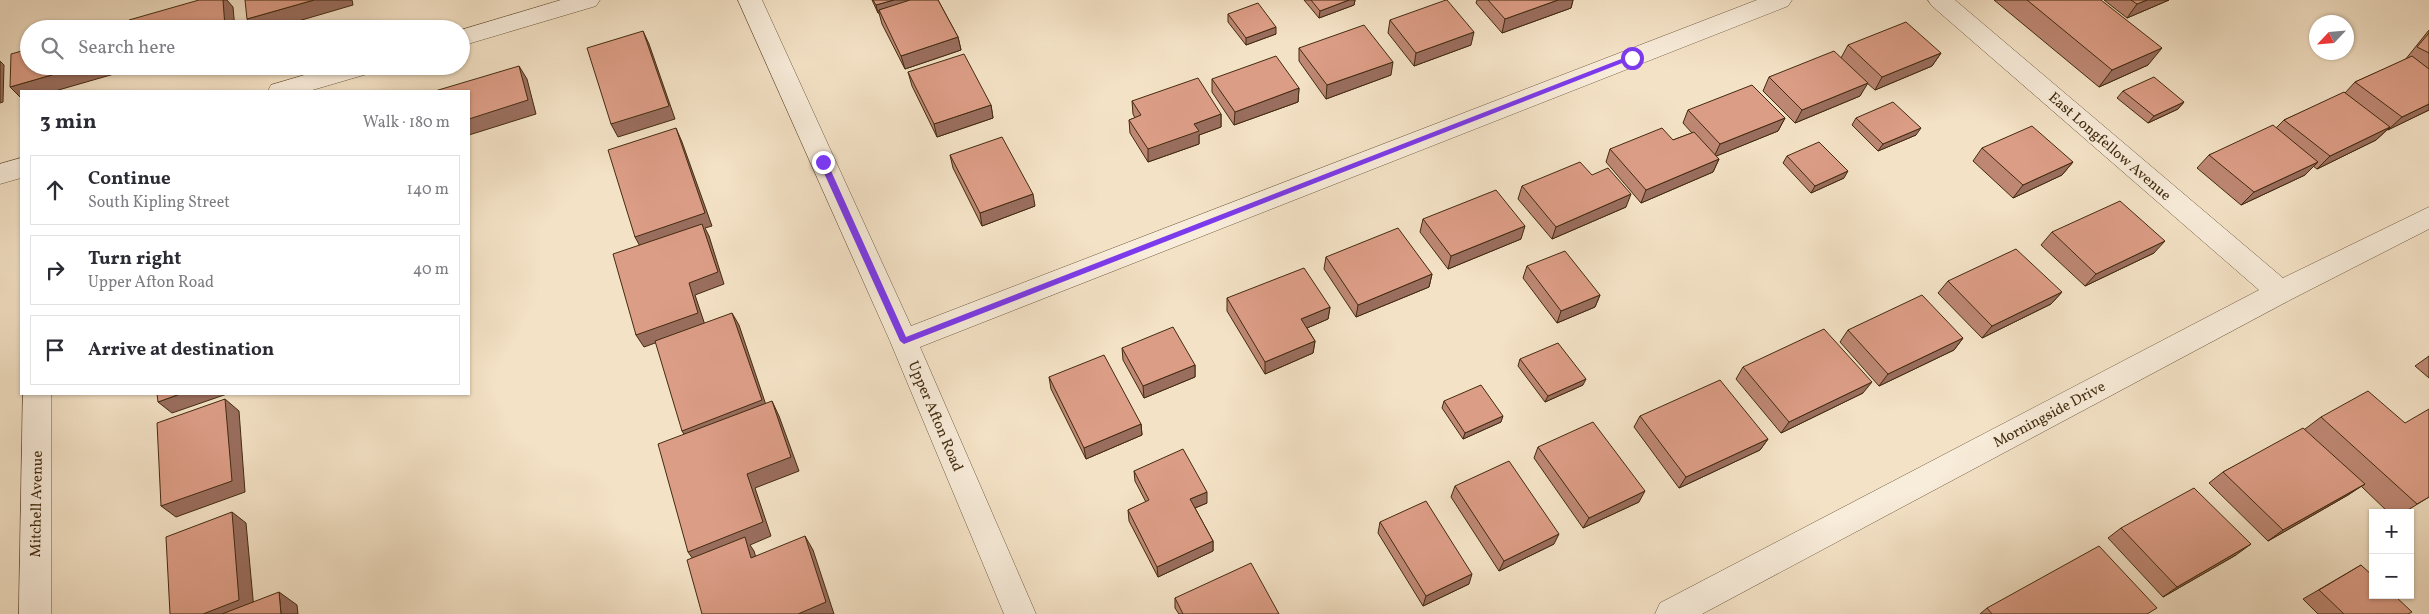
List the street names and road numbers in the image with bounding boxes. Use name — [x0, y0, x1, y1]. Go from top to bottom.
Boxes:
street label: East Longfellow Avenue — [2043, 88, 2175, 206]
street label: Upper Afton Road — [902, 358, 967, 475]
street label: Morningside Drive — [1990, 377, 2109, 454]
street label: Mitchell Avenue — [26, 450, 49, 558]

